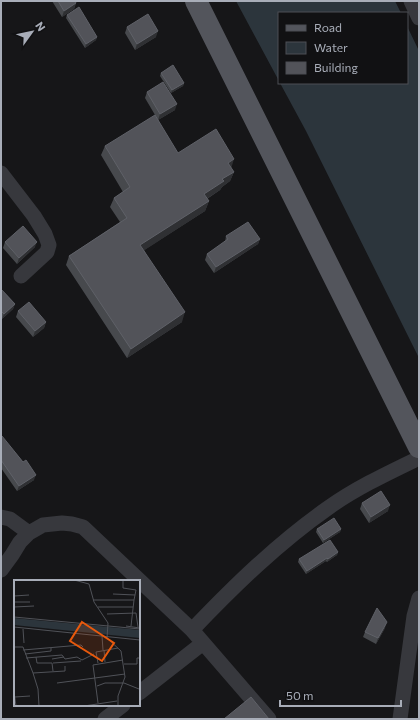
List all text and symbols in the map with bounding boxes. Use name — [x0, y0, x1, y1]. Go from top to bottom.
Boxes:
north arrow — [12, 12, 52, 52]
legend — [278, 12, 408, 84]
text: N — [33, 19, 49, 33]
text: Road — [314, 20, 342, 34]
text: Water — [314, 40, 348, 54]
text: Building — [314, 60, 358, 74]
inset map — [14, 580, 140, 706]
scale bar — [280, 682, 401, 708]
text: 50 m — [286, 688, 314, 702]

